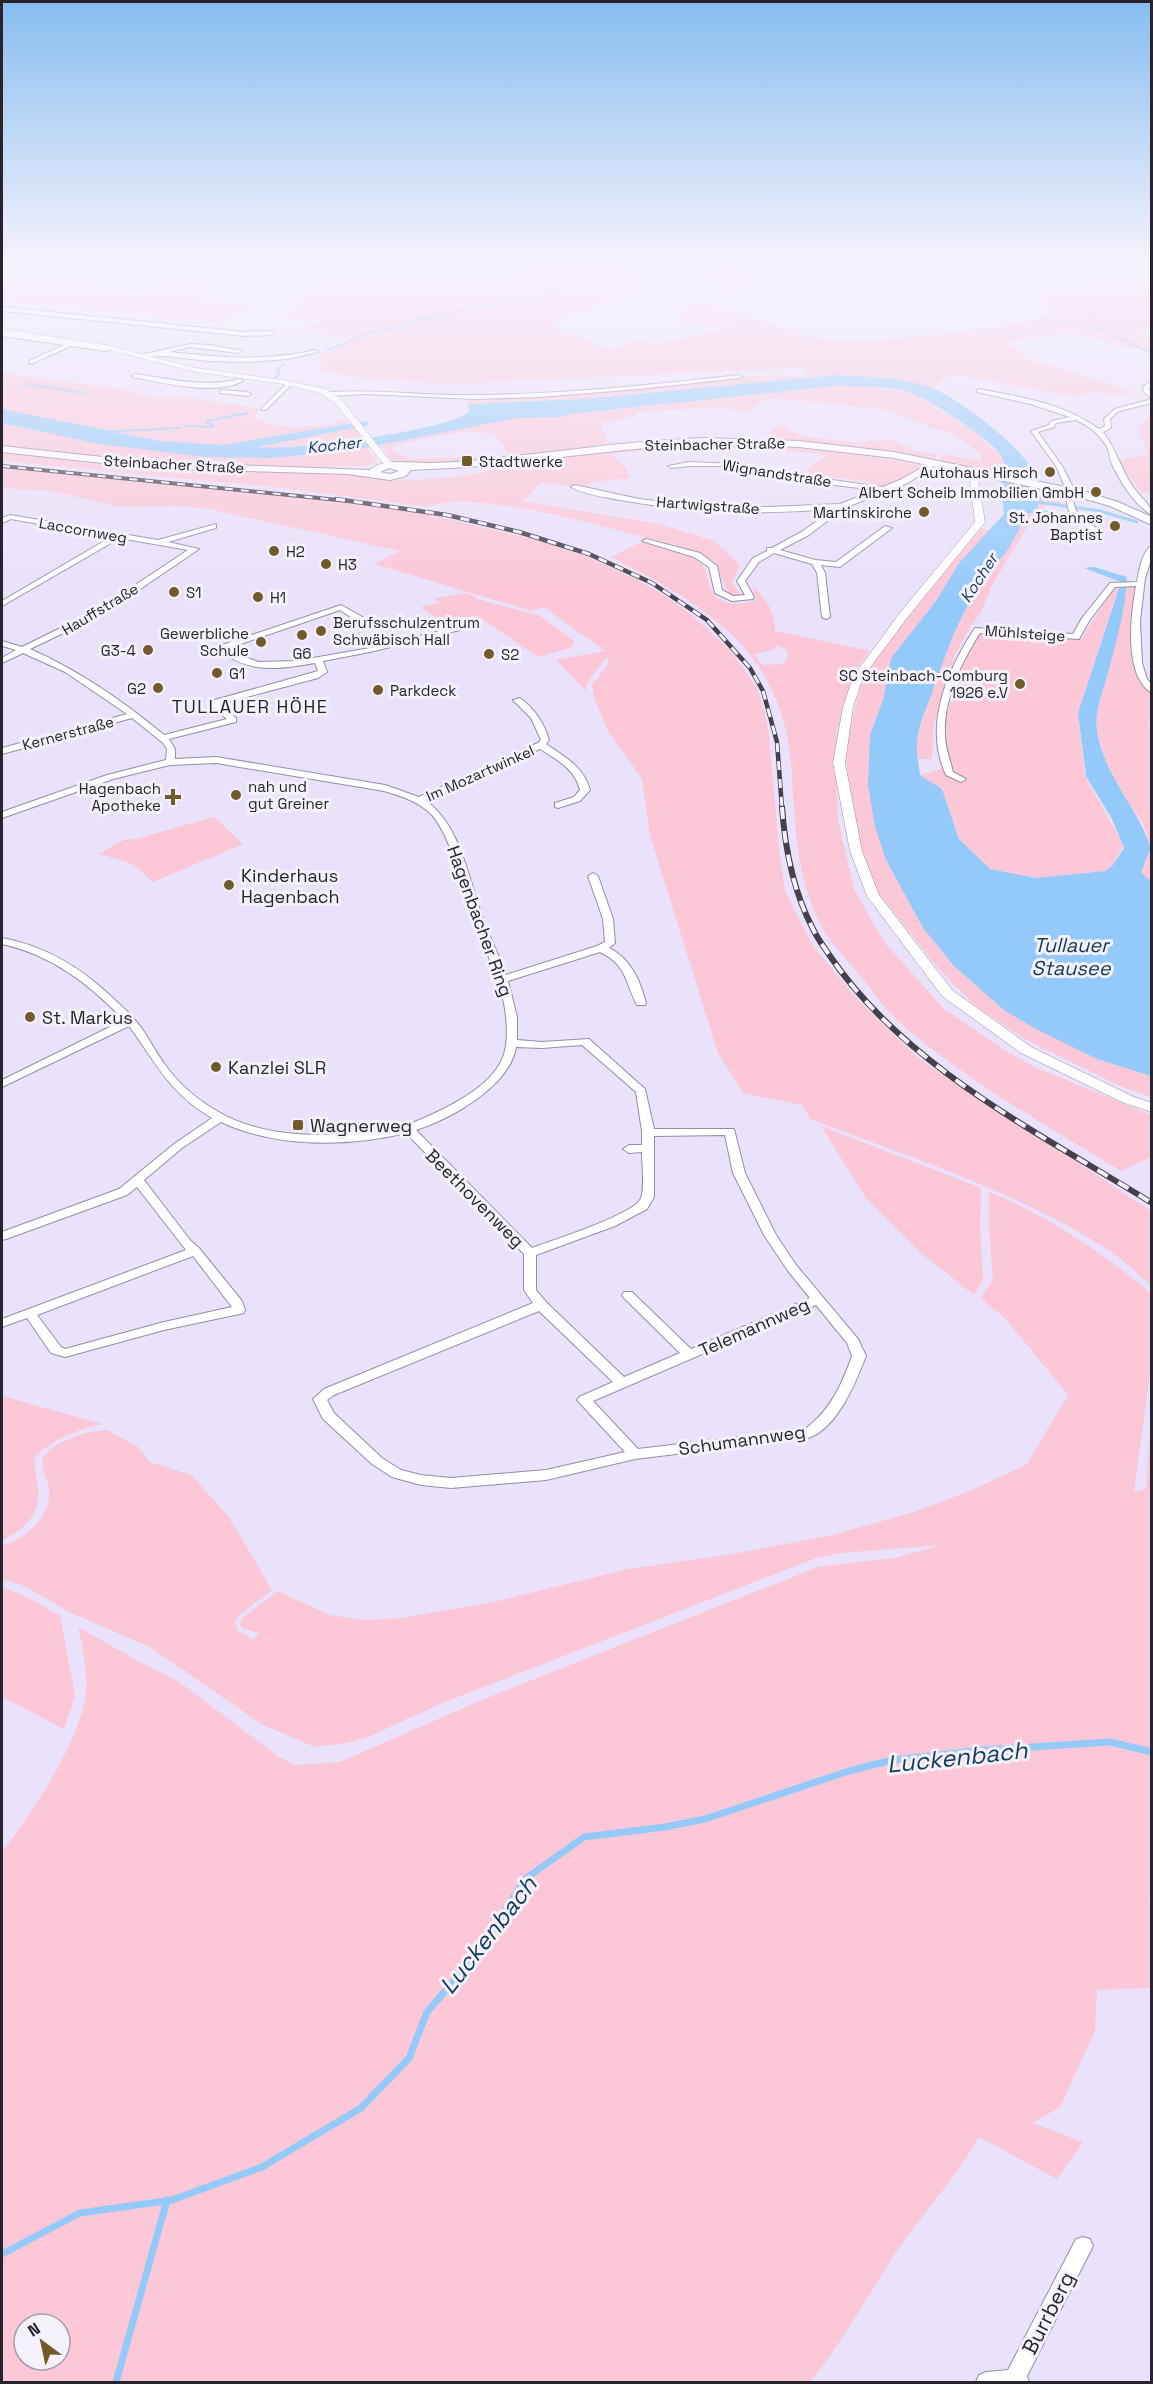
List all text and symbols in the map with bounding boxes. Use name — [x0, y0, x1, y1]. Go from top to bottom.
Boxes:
water label: Kocher — [306, 432, 364, 458]
street label: Steinbacher Straße — [645, 433, 786, 455]
street label: Steinbacher Straße — [103, 451, 245, 477]
place label: Stadtwerke — [479, 452, 563, 471]
marker: Stadtwerke — [460, 454, 474, 468]
street label: Wignandstraße — [721, 455, 833, 491]
place label: Autohaus Hirsch — [920, 463, 1038, 482]
marker: Autohaus Hirsch — [1043, 465, 1057, 479]
place label: Albert Scheib Immobilien GmbH — [859, 483, 1084, 502]
marker: Albert Scheib Immobilien GmbH — [1089, 485, 1103, 499]
street label: Hartwigstraße — [656, 492, 760, 518]
place label: Martinskirche — [813, 503, 912, 522]
marker: Martinskirche — [917, 505, 931, 519]
place label: St. Johannes Baptist — [1009, 508, 1103, 544]
street label: Laccornweg — [38, 513, 128, 547]
marker: St. Johannes Baptist — [1108, 519, 1122, 533]
place label: H2 — [286, 542, 305, 561]
marker: H2 — [267, 544, 281, 558]
water label: Kocher — [955, 548, 1004, 606]
place label: H3 — [338, 555, 357, 574]
marker: H3 — [319, 557, 333, 571]
street label: Hauffstraße — [58, 579, 142, 639]
place label: S1 — [186, 583, 201, 602]
marker: S1 — [167, 585, 181, 599]
place label: H1 — [270, 588, 286, 607]
marker: H1 — [251, 590, 265, 604]
place label: Berufsschulzentrum Schwäbisch Hall — [333, 613, 480, 649]
street label: Mühlsteige — [984, 621, 1066, 645]
place label: Gewerbliche Schule — [160, 624, 249, 660]
marker: Berufsschulzentrum Schwäbisch Hall — [314, 624, 328, 638]
marker: G6 — [295, 628, 309, 642]
marker: Gewerbliche Schule — [254, 635, 268, 649]
place label: G3-4 — [101, 641, 136, 660]
marker: G3-4 — [141, 643, 155, 657]
place label: G6 — [292, 644, 312, 663]
place label: S2 — [501, 645, 519, 664]
marker: S2 — [482, 647, 496, 661]
place label: G1 — [229, 664, 245, 683]
marker: G1 — [210, 666, 224, 680]
place label: SC Steinbach-Comburg 1926 e.V — [839, 666, 1008, 702]
marker: SC Steinbach-Comburg 1926 e.V — [1013, 677, 1027, 691]
place label: G2 — [127, 679, 146, 698]
marker: G2 — [151, 681, 165, 695]
place label: Parkdeck — [390, 681, 456, 700]
marker: Parkdeck — [371, 683, 385, 697]
district label: TULLAUER HÖHE — [172, 695, 328, 718]
street label: Kernerstraße — [20, 712, 116, 754]
street label: Im Mozartwinkel — [423, 741, 537, 805]
place label: nah und gut Greiner — [248, 777, 329, 813]
place label: Hagenbach Apotheke — [79, 779, 161, 815]
marker: nah und gut Greiner — [229, 788, 243, 802]
marker: Hagenbach Apotheke — [166, 790, 180, 804]
street label: Hagenbacher Ring — [442, 842, 518, 1000]
place label: Kinderhaus Hagenbach — [241, 864, 340, 908]
marker: Kinderhaus Hagenbach — [222, 878, 236, 892]
water label: Tullauer Stausee — [1031, 932, 1112, 981]
place label: St. Markus — [42, 1006, 133, 1029]
marker: St. Markus — [23, 1010, 37, 1024]
place label: Kanzlei SLR — [228, 1056, 326, 1079]
marker: Kanzlei SLR — [209, 1060, 223, 1074]
place label: Wagnerweg — [310, 1114, 412, 1137]
marker: Wagnerweg — [291, 1118, 305, 1132]
street label: Beethovenweg — [421, 1144, 529, 1252]
street label: Telemannweg — [695, 1292, 813, 1362]
street label: Schumannweg — [677, 1420, 807, 1460]
water label: Luckenbach — [885, 1734, 1030, 1780]
water label: Luckenbach — [432, 1869, 544, 2000]
street label: Burrberg — [1016, 2267, 1080, 2359]
north arrow — [12, 2312, 72, 2372]
text: N — [24, 2318, 44, 2342]

